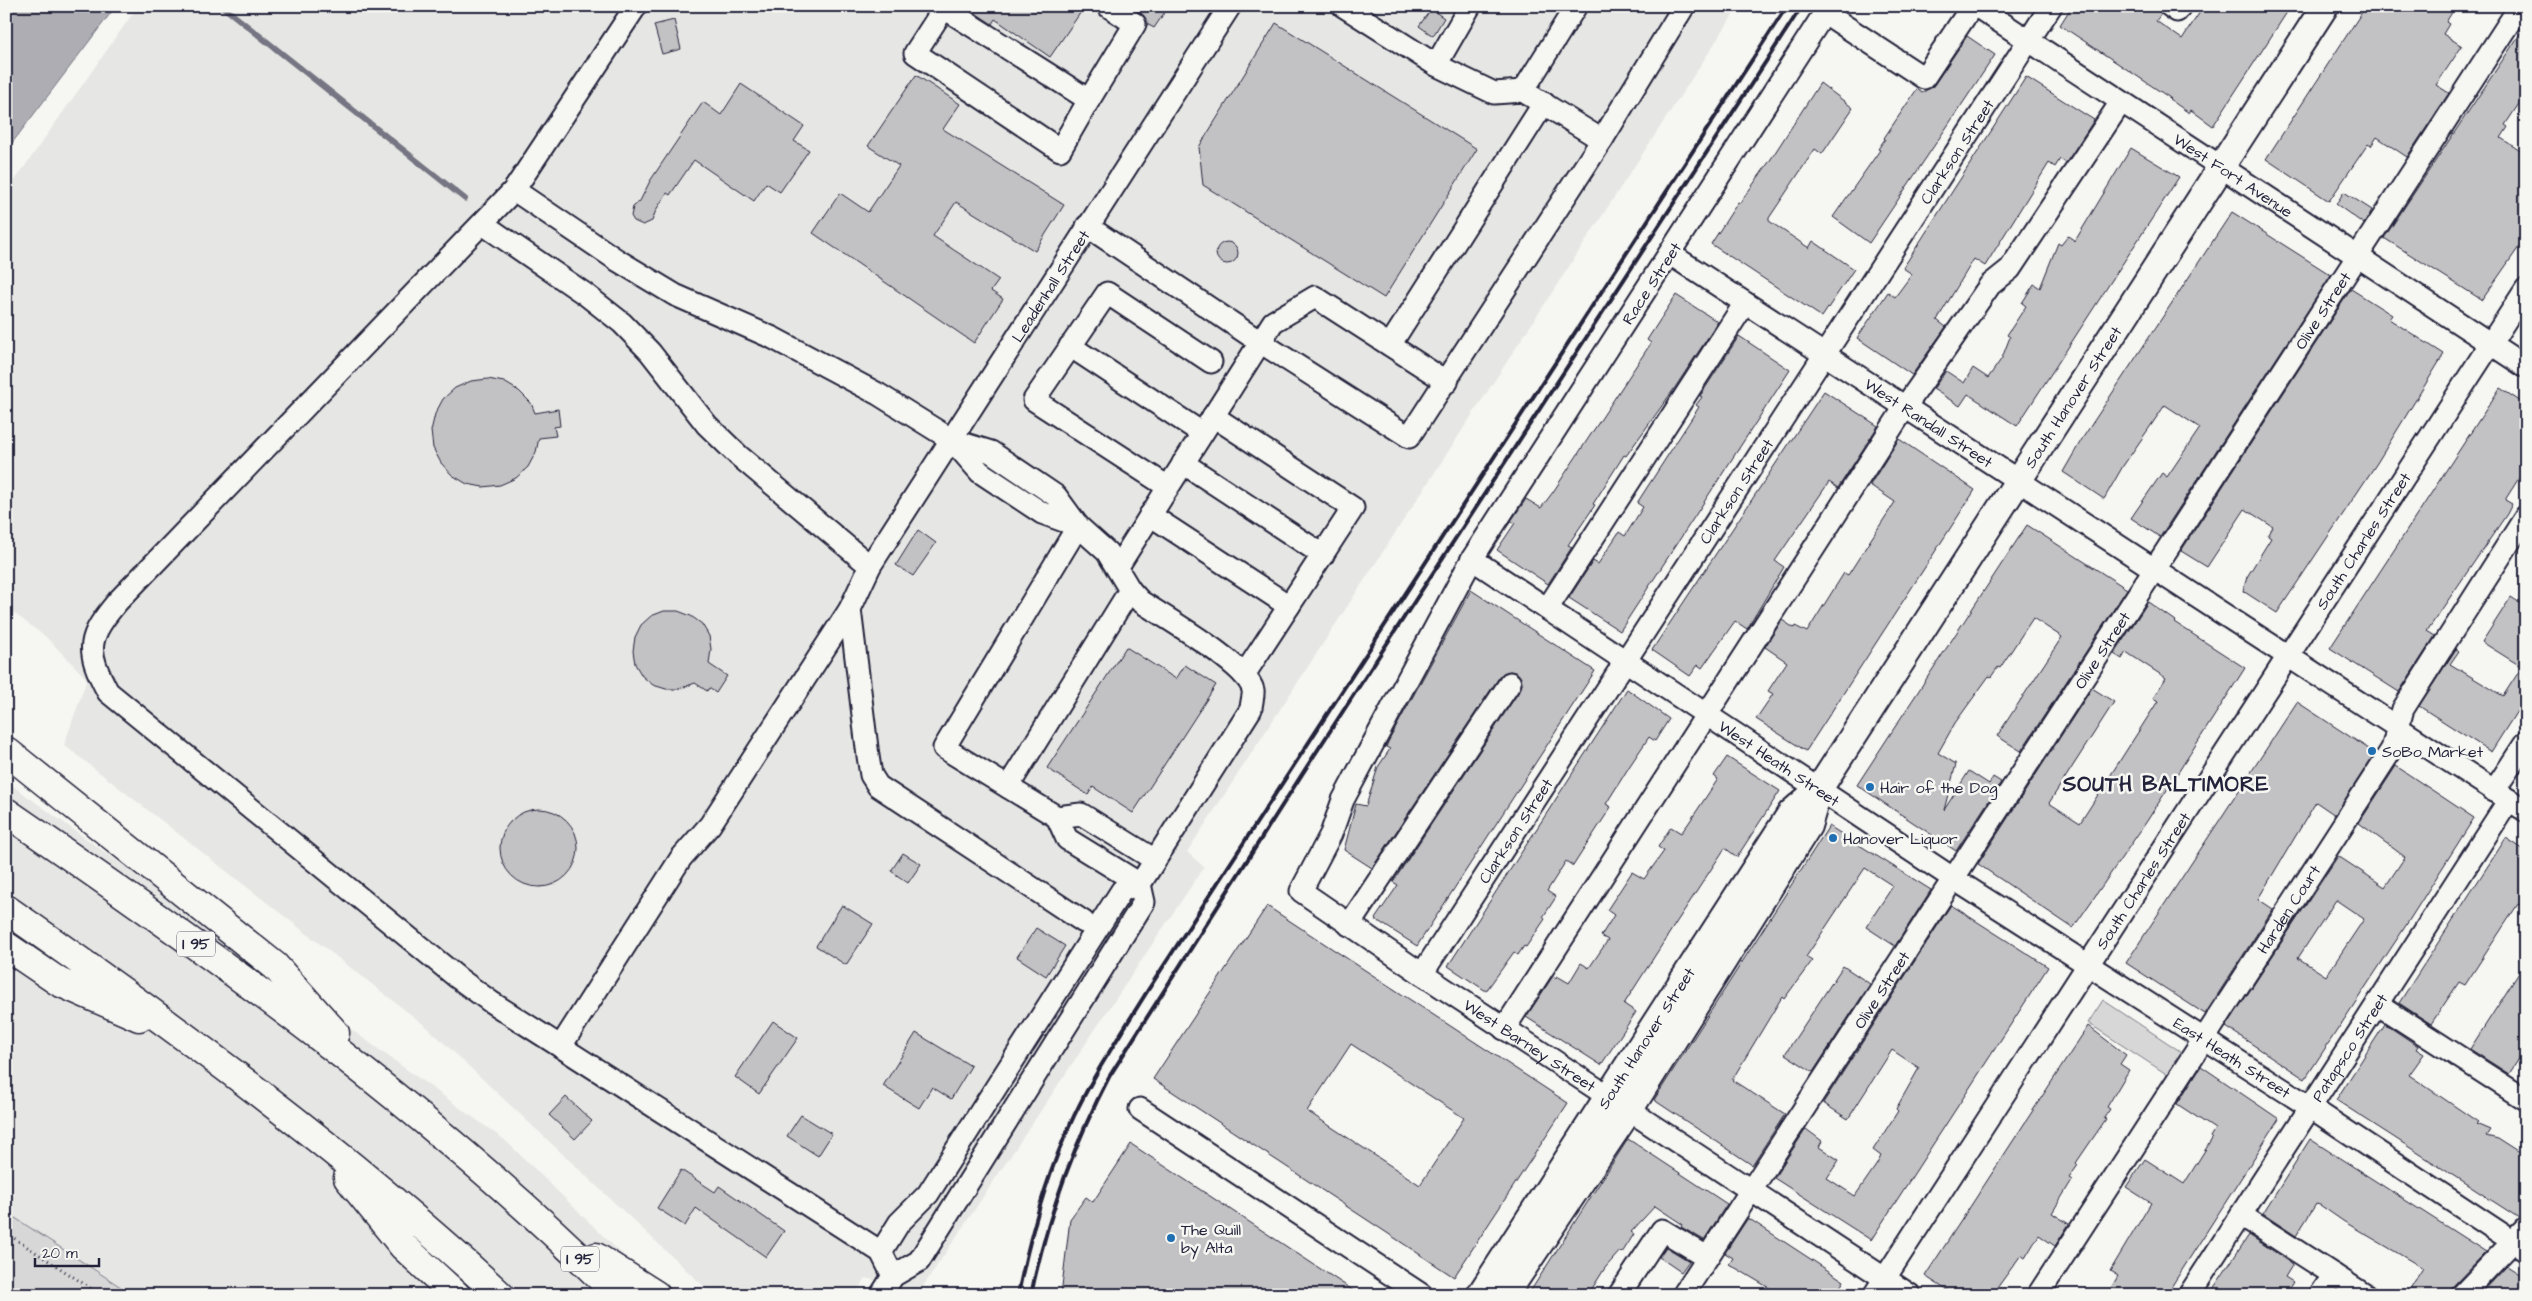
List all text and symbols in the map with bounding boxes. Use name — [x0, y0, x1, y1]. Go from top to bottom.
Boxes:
street label: Clarkson Street — [1915, 95, 2000, 209]
street label: West Fort Avenue — [2169, 129, 2297, 223]
street label: Leadenhall Street — [1007, 225, 1096, 347]
street label: Race Street — [1617, 238, 1687, 329]
street label: Olive Street — [2290, 267, 2357, 354]
street label: South Hanover Street — [2019, 322, 2127, 472]
street label: West Randall Street — [1860, 373, 1997, 474]
street label: Clarkson Street — [1694, 434, 1779, 548]
street label: South Charles Street — [2311, 468, 2417, 614]
street label: Olive Street — [2069, 607, 2136, 694]
street label: West Heath Street — [1714, 716, 1844, 812]
place label: SoBo Market — [2382, 741, 2484, 763]
marker: SoBo Market — [2366, 745, 2378, 757]
district label: SOUTH BALTIMORE — [2062, 770, 2269, 799]
street label: Clarkson Street — [1474, 774, 1559, 888]
place label: Hair of the Dog — [1880, 777, 1997, 800]
marker: Hair of the Dog — [1864, 781, 1876, 793]
street label: South Charles Street — [2091, 808, 2196, 954]
place label: Hanover Liquor — [1843, 828, 1958, 850]
marker: Hanover Liquor — [1827, 832, 1839, 844]
street label: Harden Court — [2252, 860, 2326, 958]
road number: I 95 — [177, 932, 215, 956]
street label: Olive Street — [1849, 947, 1916, 1033]
street label: South Hanover Street — [1593, 963, 1701, 1114]
street label: Patapsco Street — [2307, 989, 2393, 1106]
street label: West Barney Street — [1459, 994, 1600, 1098]
street label: East Heath Street — [2169, 1012, 2295, 1104]
place label: The Quill by Alta — [1181, 1219, 1241, 1260]
marker: The Quill by Alta — [1165, 1232, 1177, 1244]
scale bar — [35, 1236, 99, 1268]
text: 20 m — [42, 1243, 78, 1264]
road number: I 95 — [561, 1246, 599, 1272]

